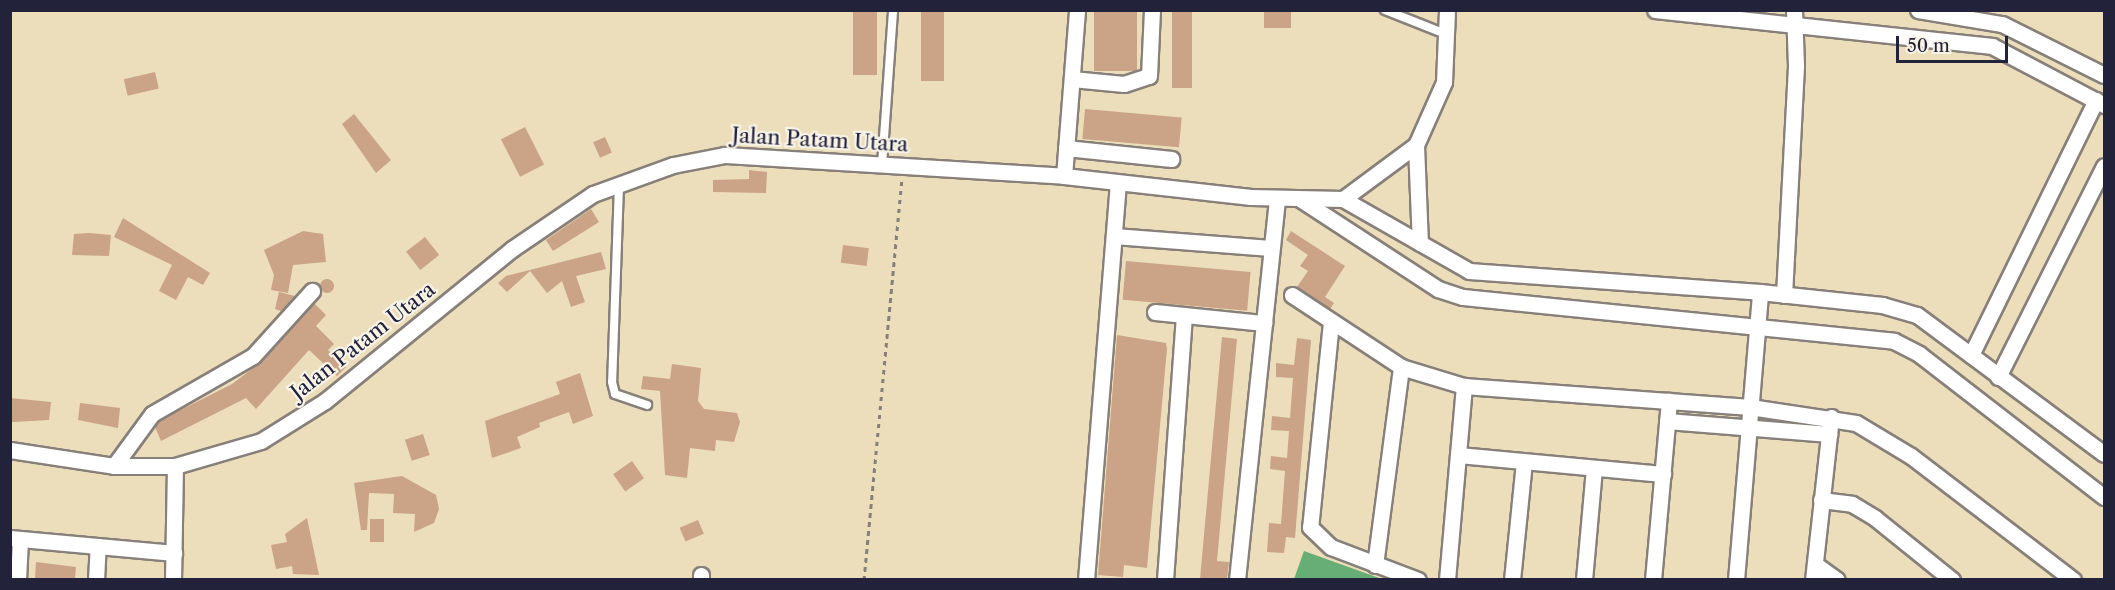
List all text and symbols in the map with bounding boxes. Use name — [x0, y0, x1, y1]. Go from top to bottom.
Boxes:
scale bar — [1899, 24, 2012, 62]
text: 50 m — [1907, 35, 1950, 57]
street label: Jalan Patam Utara — [731, 123, 909, 157]
street label: Jalan Patam Utara — [286, 277, 440, 405]

